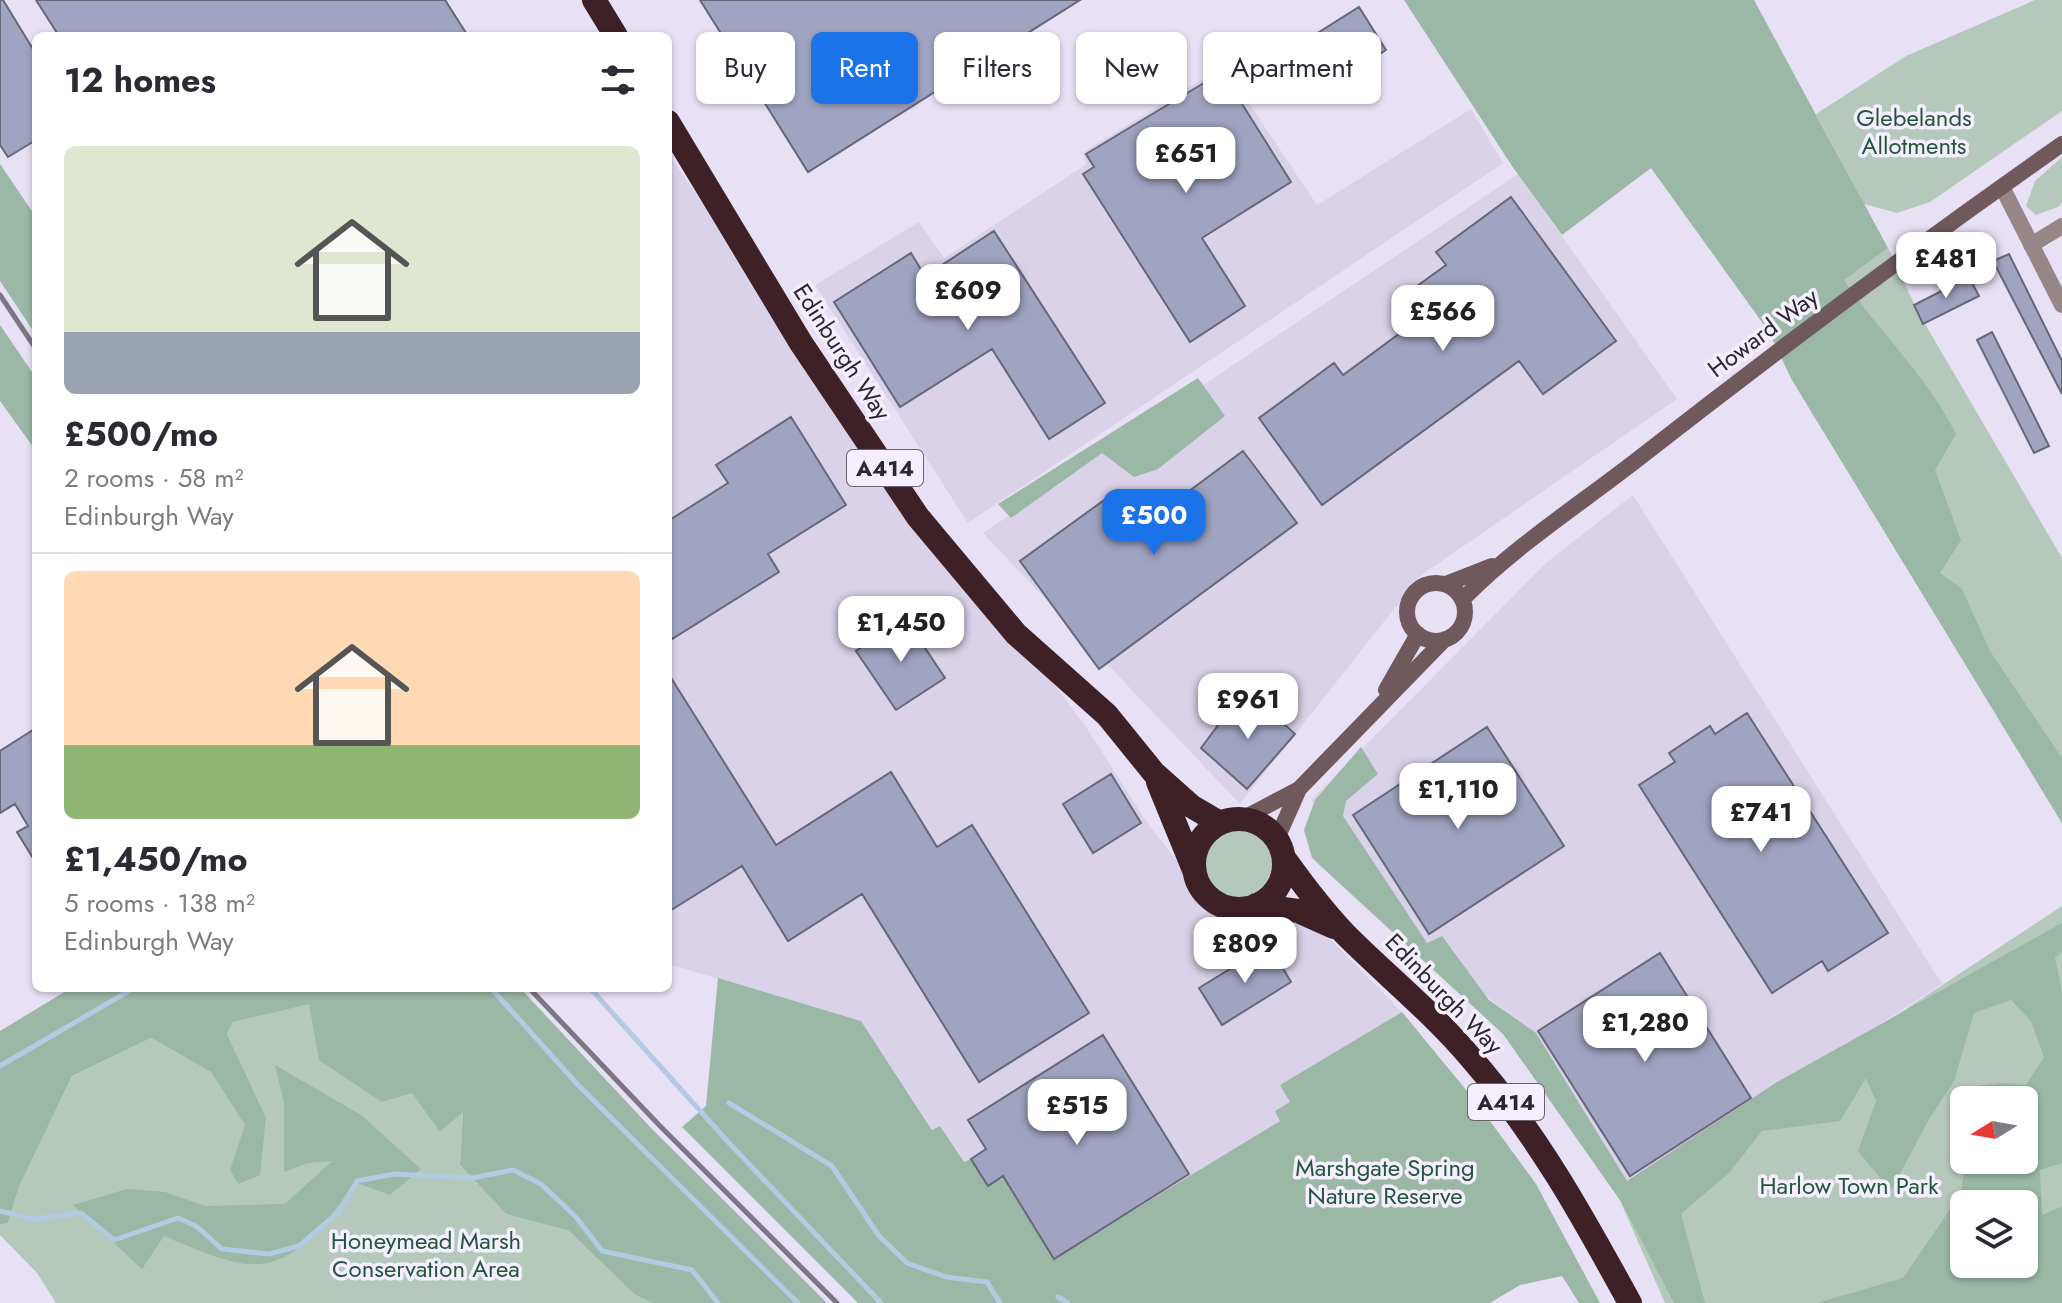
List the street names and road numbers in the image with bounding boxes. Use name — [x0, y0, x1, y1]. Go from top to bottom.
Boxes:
street label: Edinburgh Way — [785, 276, 900, 427]
street label: Howard Way — [1700, 279, 1826, 386]
road number: A414 — [847, 450, 923, 486]
street label: Edinburgh Way — [1377, 925, 1512, 1062]
road number: A414 — [1468, 1084, 1544, 1120]

